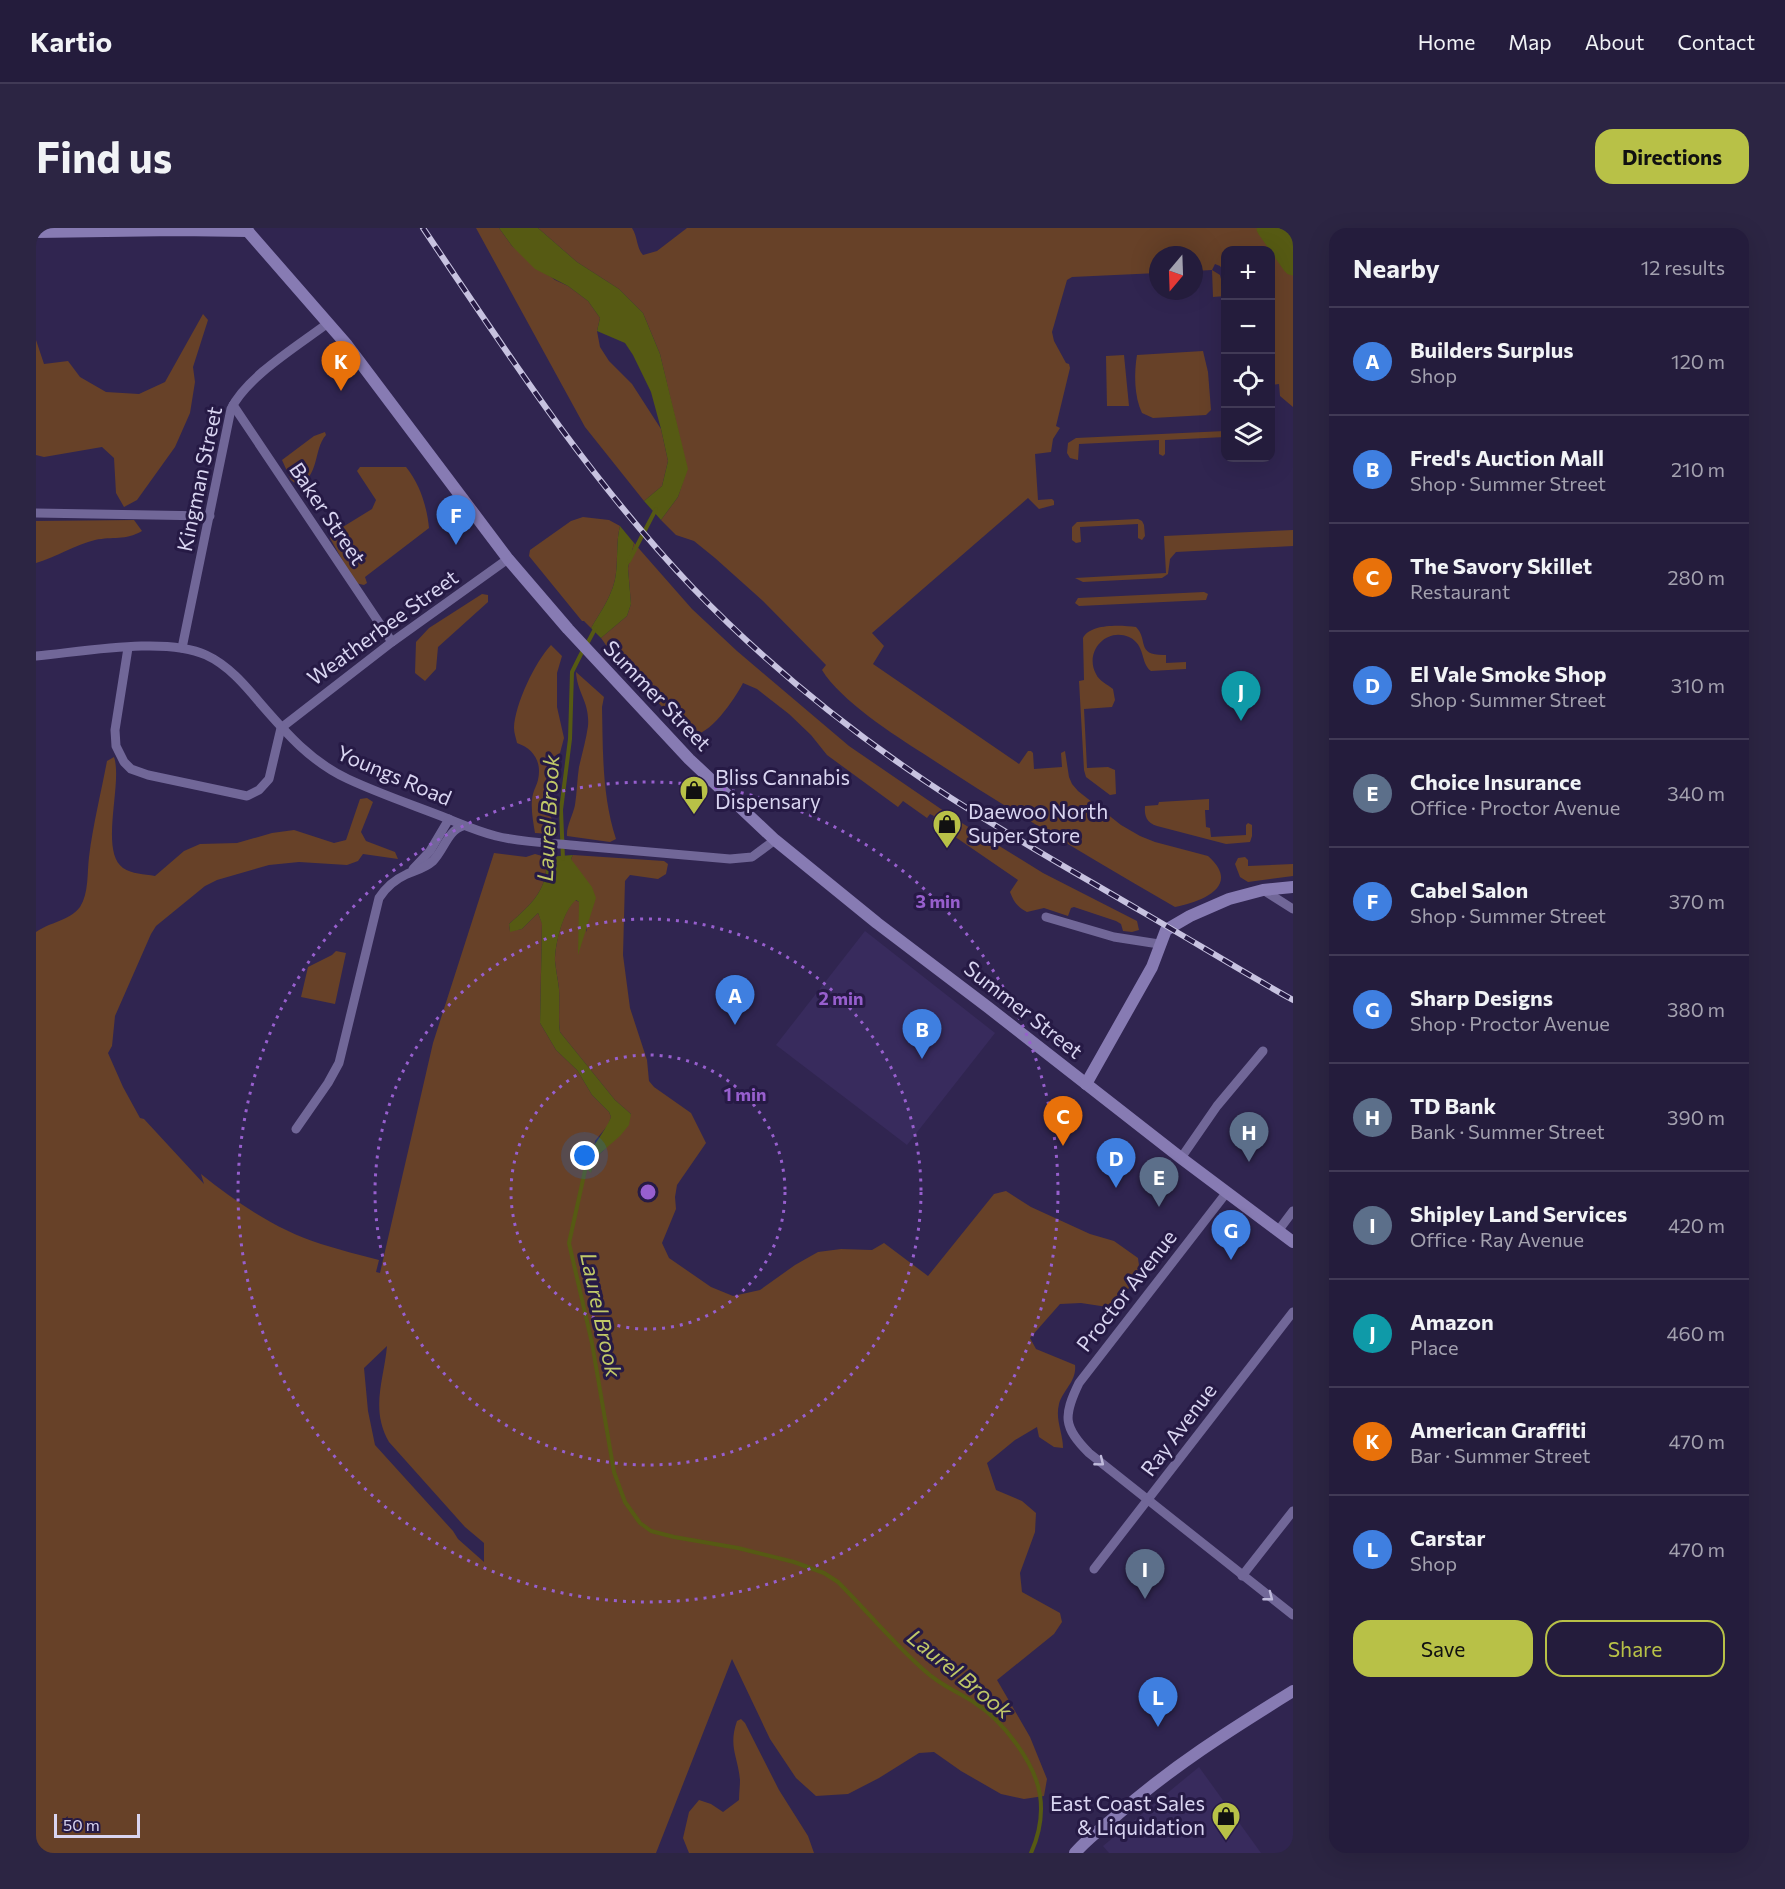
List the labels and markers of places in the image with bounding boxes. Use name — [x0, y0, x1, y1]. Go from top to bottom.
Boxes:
pin: K — [322, 342, 360, 391]
pin: F — [436, 496, 476, 545]
pin: J — [1222, 672, 1260, 721]
place label: Bliss Cannabis Dispensary — [715, 764, 850, 813]
shop icon: Bliss Cannabis Dispensary — [678, 774, 710, 816]
place label: Daewoo North Super Store — [968, 798, 1108, 847]
shop icon: Daewoo North Super Store — [931, 808, 963, 850]
pin: A — [716, 976, 754, 1025]
pin: B — [902, 1010, 942, 1059]
pin: C — [1044, 1096, 1082, 1146]
pin: H — [1230, 1112, 1268, 1162]
pin: D — [1096, 1138, 1136, 1188]
pin: E — [1140, 1158, 1178, 1207]
centre of rings — [638, 1182, 658, 1202]
pin: G — [1212, 1210, 1250, 1260]
pin: I — [1126, 1550, 1164, 1599]
pin: L — [1138, 1678, 1178, 1727]
place label: East Coast Sales & Liquidation — [1050, 1790, 1205, 1839]
shop icon: East Coast Sales & Liquidation — [1210, 1800, 1242, 1842]

